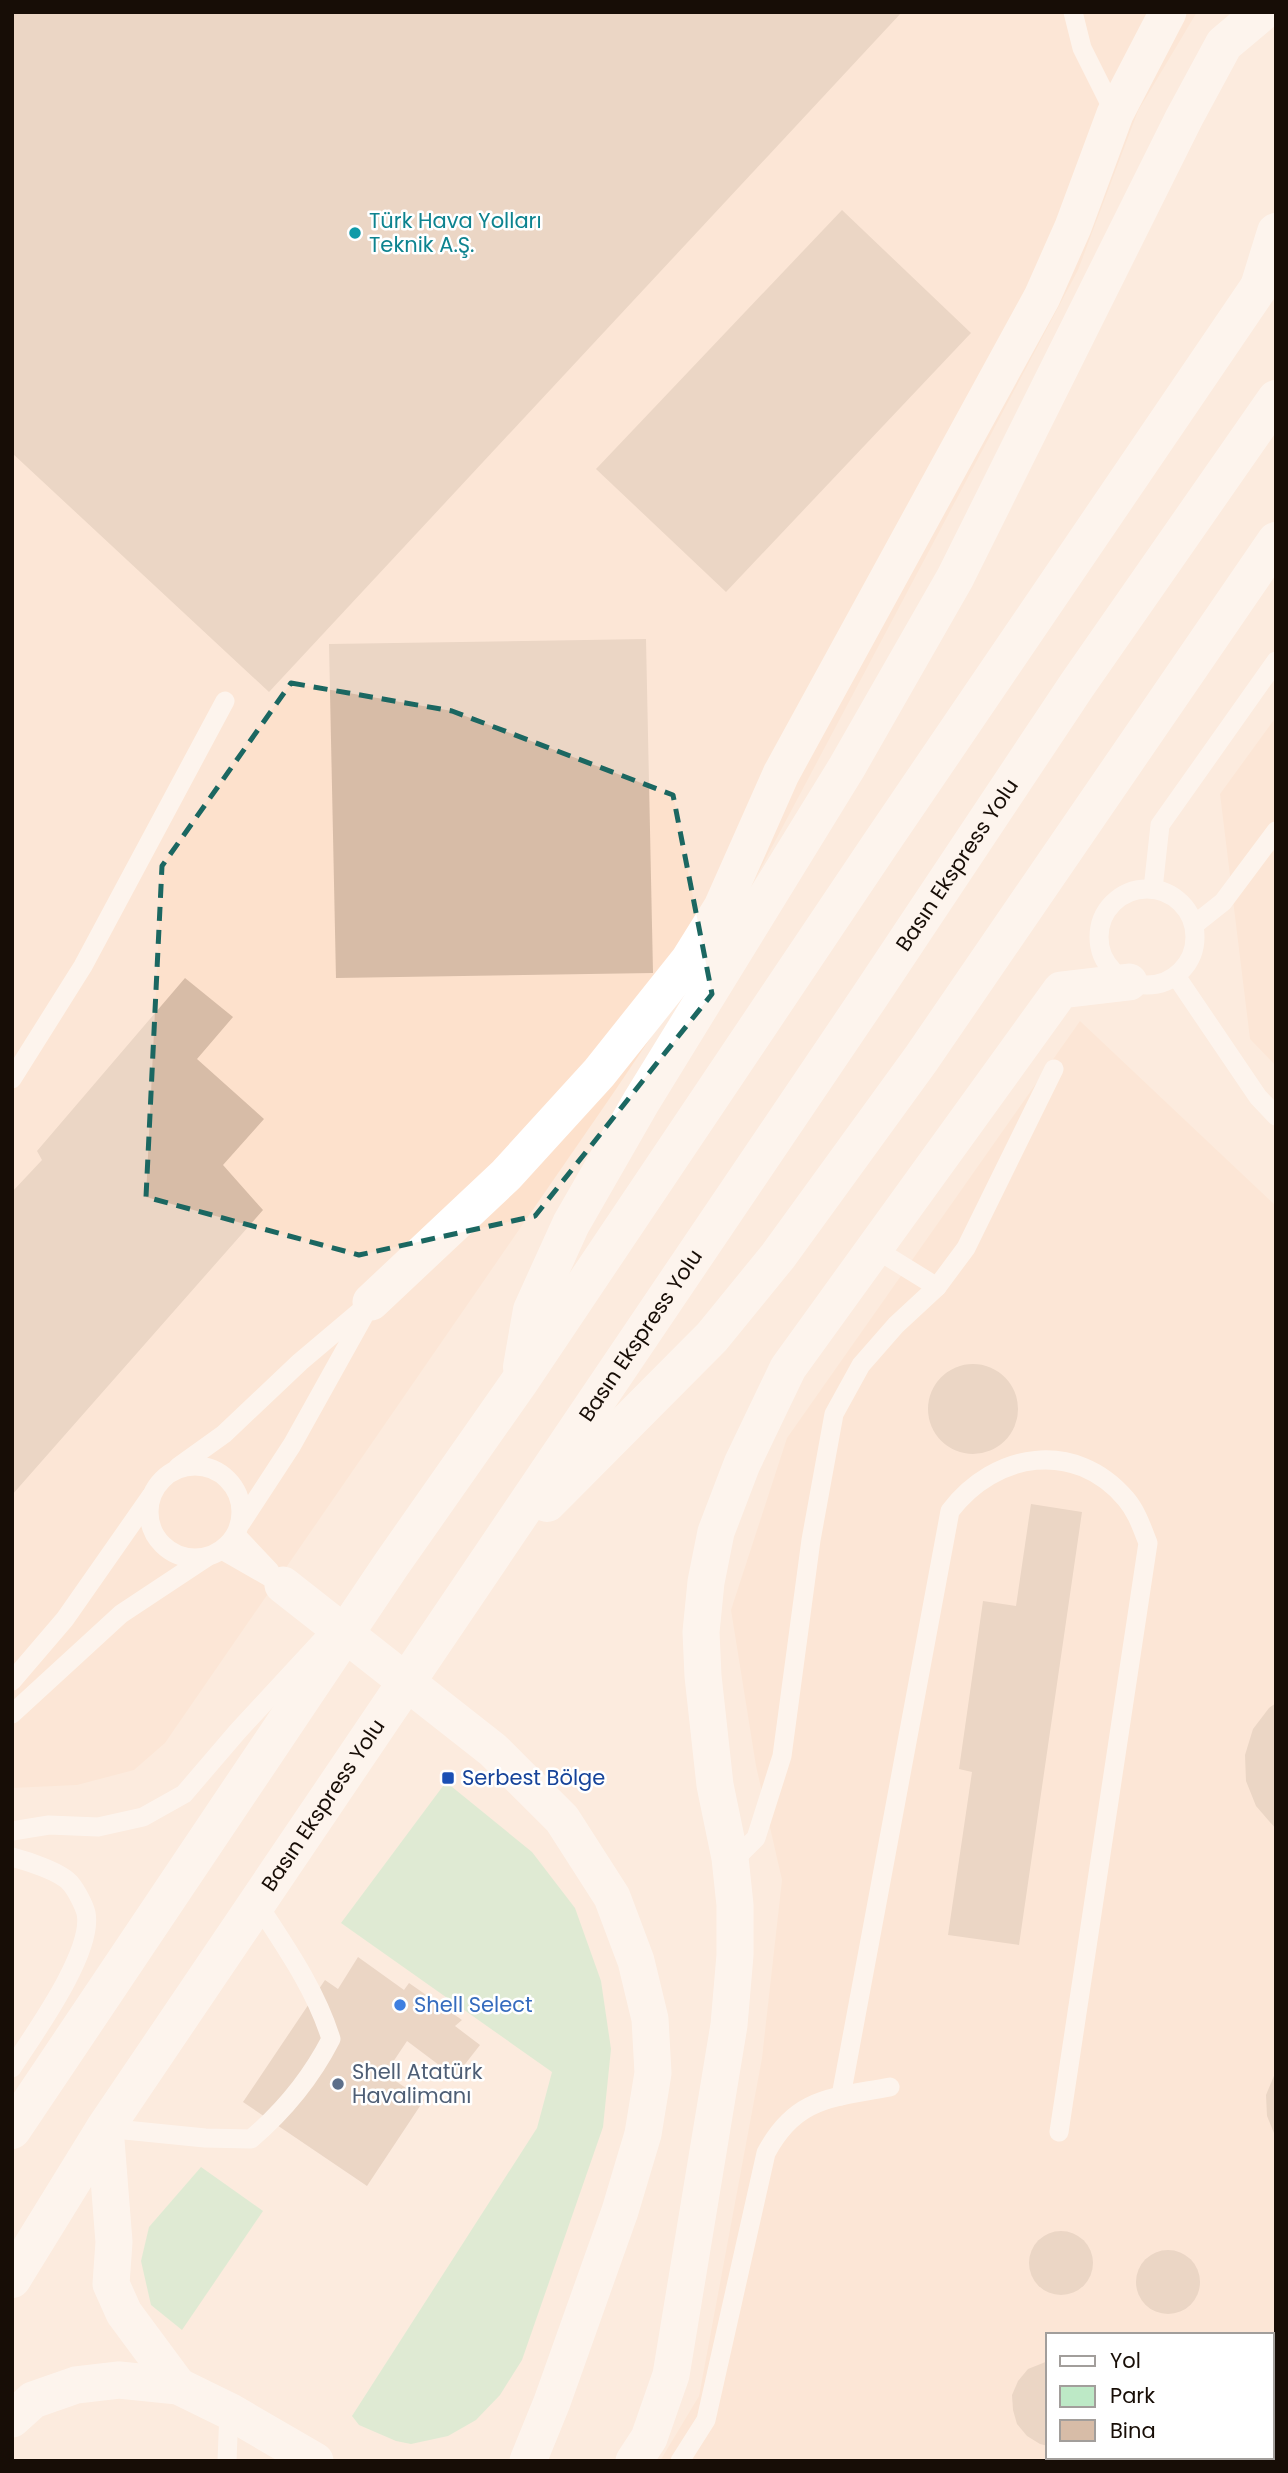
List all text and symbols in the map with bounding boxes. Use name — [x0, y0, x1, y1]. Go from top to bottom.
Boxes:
place label: Türk Hava Yolları Teknik A.Ş. — [369, 206, 542, 259]
marker: Türk Hava Yolları Teknik A.Ş. — [347, 225, 363, 241]
street label: Basın Ekspress Yolu — [889, 773, 1025, 957]
street label: Basın Ekspress Yolu — [572, 1243, 709, 1427]
street label: Basın Ekspress Yolu — [254, 1713, 391, 1897]
place label: Serbest Bölge — [462, 1763, 605, 1792]
marker: Serbest Bölge — [440, 1770, 456, 1786]
place label: Shell Select — [414, 1990, 533, 2019]
marker: Shell Select — [392, 1997, 408, 2013]
place label: Shell Atatürk Havalimanı — [352, 2057, 483, 2110]
marker: Shell Atatürk Havalimanı — [330, 2076, 346, 2092]
legend — [1046, 2333, 1274, 2459]
text: Yol — [1110, 2346, 1141, 2375]
text: Park — [1110, 2381, 1155, 2410]
text: Bina — [1110, 2416, 1156, 2445]

